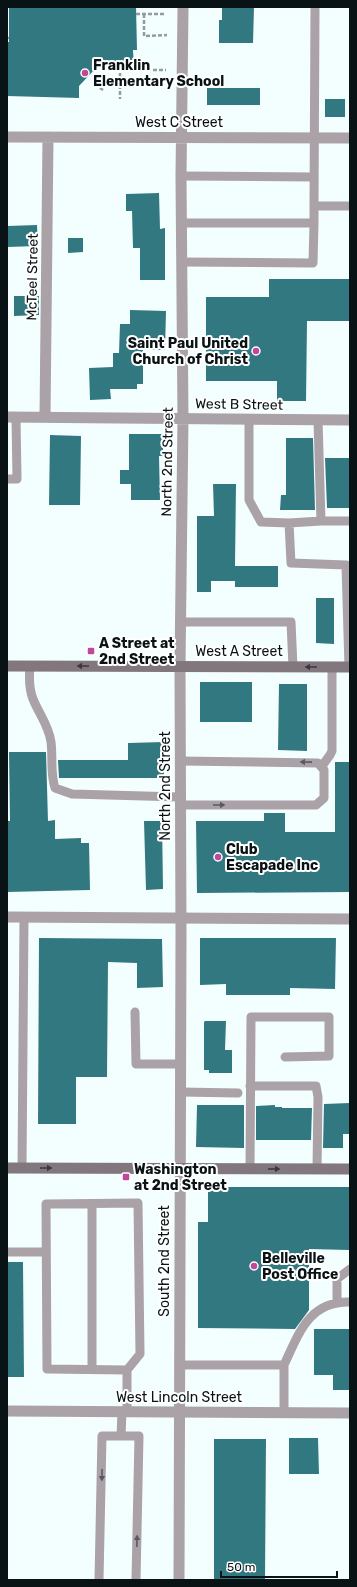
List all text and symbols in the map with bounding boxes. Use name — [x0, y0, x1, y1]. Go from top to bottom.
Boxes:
place label: Franklin Elementary School — [93, 57, 224, 90]
marker: Franklin Elementary School — [80, 68, 90, 78]
street label: West C Street — [135, 114, 224, 131]
street label: McTeel Street — [23, 233, 42, 321]
place label: Saint Paul United Church of Christ — [128, 335, 248, 368]
marker: Saint Paul United Church of Christ — [251, 346, 261, 356]
street label: West B Street — [195, 395, 284, 414]
street label: North 2nd Street — [158, 407, 177, 517]
place label: A Street at 2nd Street — [99, 635, 175, 668]
street label: West A Street — [195, 643, 283, 660]
marker: A Street at 2nd Street — [86, 646, 96, 656]
one-way arrow — [76, 663, 89, 669]
one-way arrow — [304, 664, 317, 670]
street label: North 2nd Street — [157, 731, 174, 841]
one-way arrow — [299, 759, 312, 765]
one-way arrow — [213, 802, 226, 808]
place label: Club Escapade Inc — [226, 841, 318, 874]
marker: Club Escapade Inc — [213, 852, 223, 862]
place label: Washington at 2nd Street — [134, 1161, 227, 1194]
one-way arrow — [40, 1165, 53, 1171]
one-way arrow — [268, 1166, 281, 1172]
marker: Washington at 2nd Street — [121, 1172, 131, 1182]
street label: South 2nd Street — [156, 1205, 173, 1317]
place label: Belleville Post Office — [262, 1250, 338, 1283]
marker: Belleville Post Office — [249, 1261, 259, 1271]
street label: West Lincoln Street — [116, 1389, 243, 1406]
one-way arrow — [98, 1469, 105, 1481]
one-way arrow — [134, 1534, 140, 1547]
scale bar — [221, 1553, 337, 1579]
text: 50 m — [227, 1560, 255, 1574]

